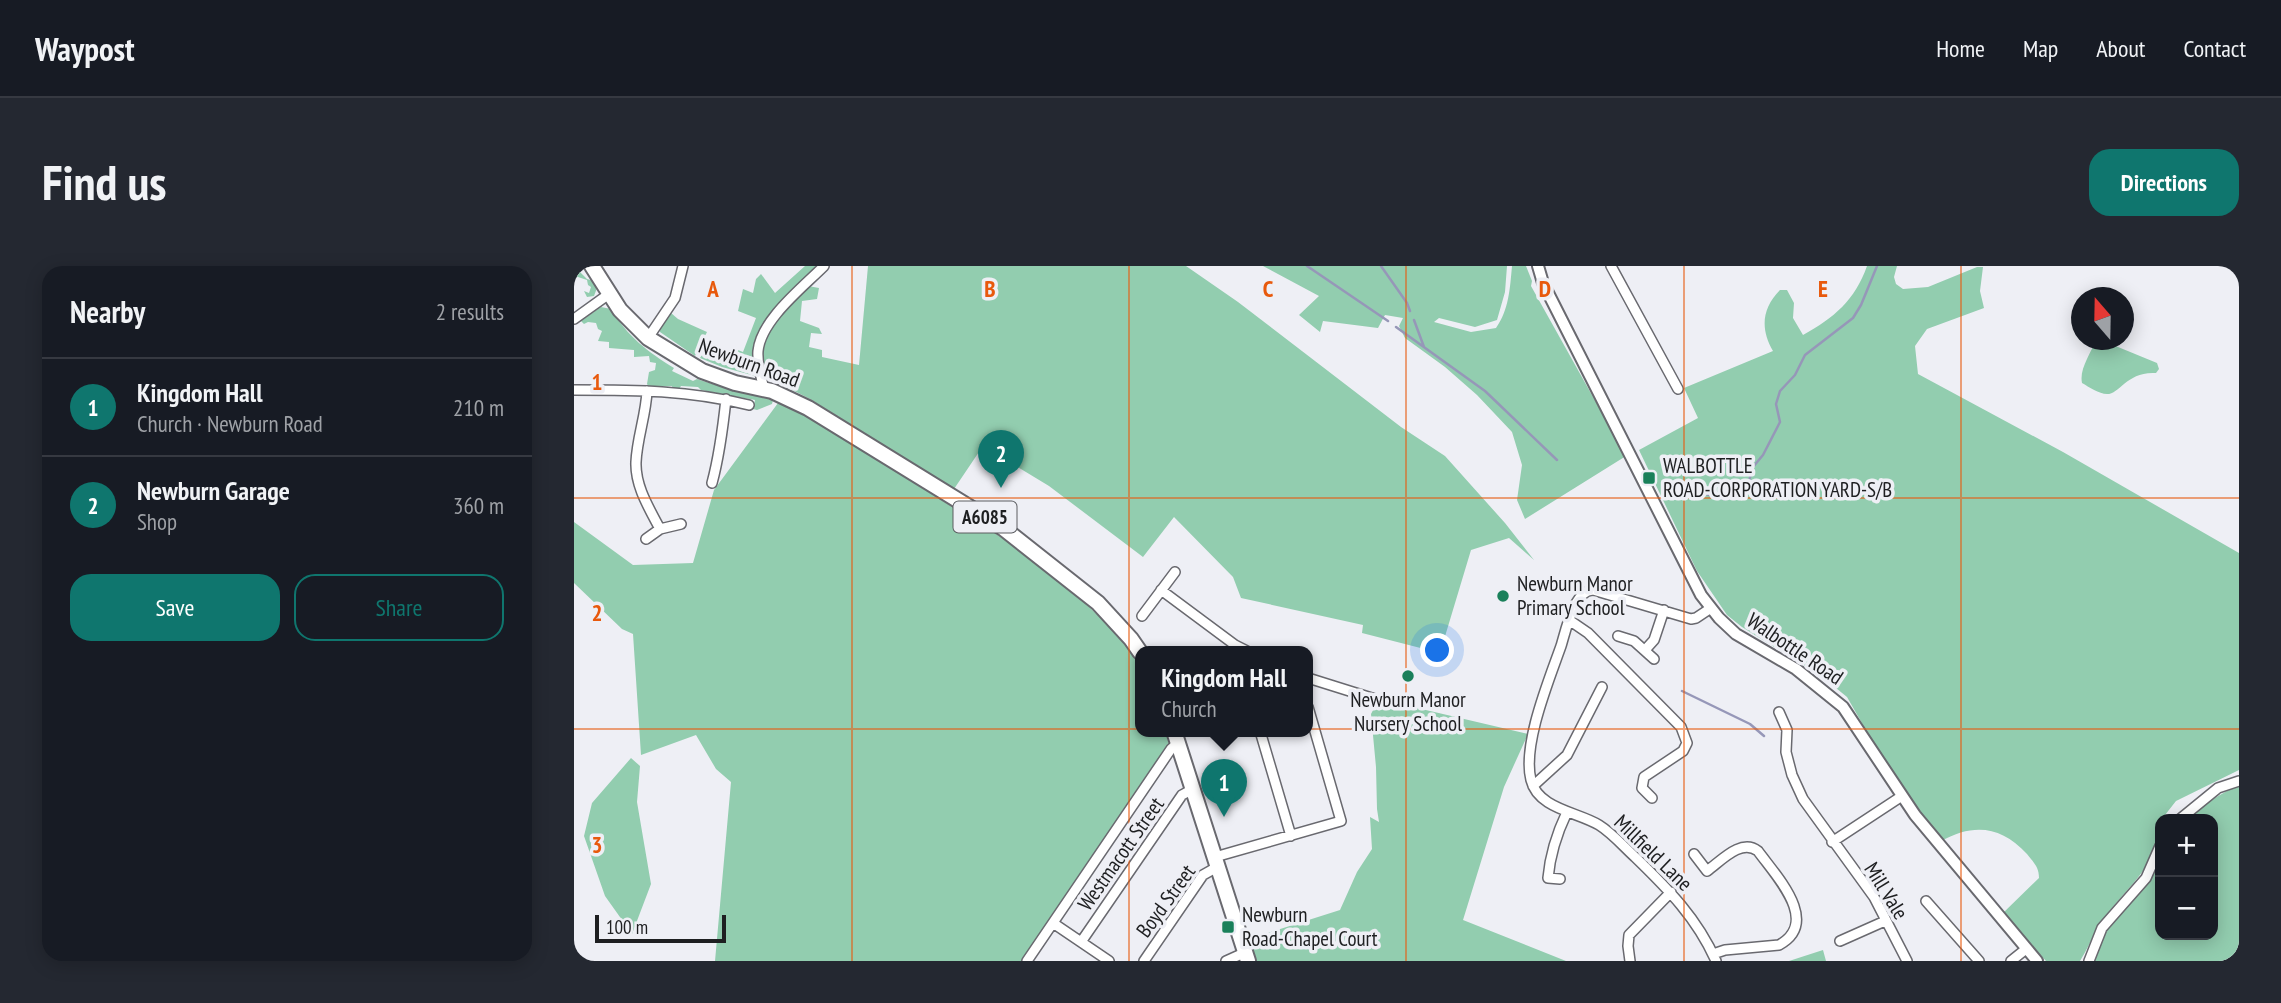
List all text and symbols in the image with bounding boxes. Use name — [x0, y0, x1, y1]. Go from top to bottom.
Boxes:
text: Waypost — [35, 27, 135, 70]
text: Home — [1936, 33, 1985, 64]
text: Map — [2023, 33, 2058, 64]
text: About — [2096, 33, 2145, 64]
text: Contact — [2183, 33, 2246, 64]
button: Directions — [2089, 149, 2239, 216]
text: Find us — [42, 150, 166, 214]
text: A — [706, 274, 719, 303]
text: B — [984, 274, 996, 303]
text: C — [1263, 274, 1274, 303]
text: D — [1539, 274, 1551, 303]
text: E — [1818, 274, 1828, 303]
north arrow — [2071, 287, 2134, 350]
text: Nearby — [70, 292, 145, 331]
text: 2 results — [436, 297, 504, 326]
street label: Newburn Road — [695, 332, 803, 393]
text: 1 — [592, 367, 603, 396]
text: Kingdom Hall — [137, 376, 262, 409]
text: 1 — [88, 393, 99, 422]
text: 210 m — [453, 393, 504, 422]
text: Church · Newburn Road — [137, 409, 323, 438]
pin: 2 — [978, 430, 1024, 488]
place label: WALBOTTLE ROAD-CORPORATION YARD-S/B — [1663, 452, 1892, 503]
marker: WALBOTTLE ROAD-CORPORATION YARD-S/B — [1641, 470, 1657, 486]
text: Newburn Garage — [137, 474, 290, 507]
text: 2 — [88, 491, 99, 520]
text: 360 m — [453, 491, 504, 520]
road number: A6085 — [954, 501, 1016, 532]
text: Shop — [137, 507, 177, 536]
place label: Newburn Manor Primary School — [1517, 570, 1633, 621]
button: Save — [70, 574, 280, 641]
button: Share — [294, 574, 504, 641]
marker: Newburn Manor Primary School — [1495, 588, 1511, 604]
text: 2 — [592, 598, 603, 627]
street label: Walbottle Road — [1742, 607, 1849, 691]
your location — [1420, 633, 1454, 667]
popup — [1135, 646, 1313, 737]
text: Kingdom Hall — [1161, 661, 1287, 694]
marker: Newburn Manor Nursery School — [1400, 668, 1416, 684]
place label: Newburn Manor Nursery School — [1350, 686, 1466, 737]
text: Church — [1161, 694, 1217, 723]
pin: 1 — [1201, 759, 1247, 817]
street label: Westmacott Street — [1071, 791, 1170, 916]
street label: Millfield Lane — [1608, 809, 1698, 897]
map controls — [2155, 814, 2218, 940]
button: + — [2155, 814, 2218, 877]
text: 3 — [592, 830, 603, 859]
street label: Mill Vale — [1858, 857, 1914, 924]
street label: Boyd Street — [1130, 859, 1201, 942]
button: − — [2155, 877, 2218, 940]
place label: Newburn Road-Chapel Court — [1242, 901, 1378, 952]
scale bar — [595, 912, 726, 944]
text: 100 m — [606, 915, 648, 939]
marker: Newburn Road-Chapel Court — [1220, 919, 1236, 935]

